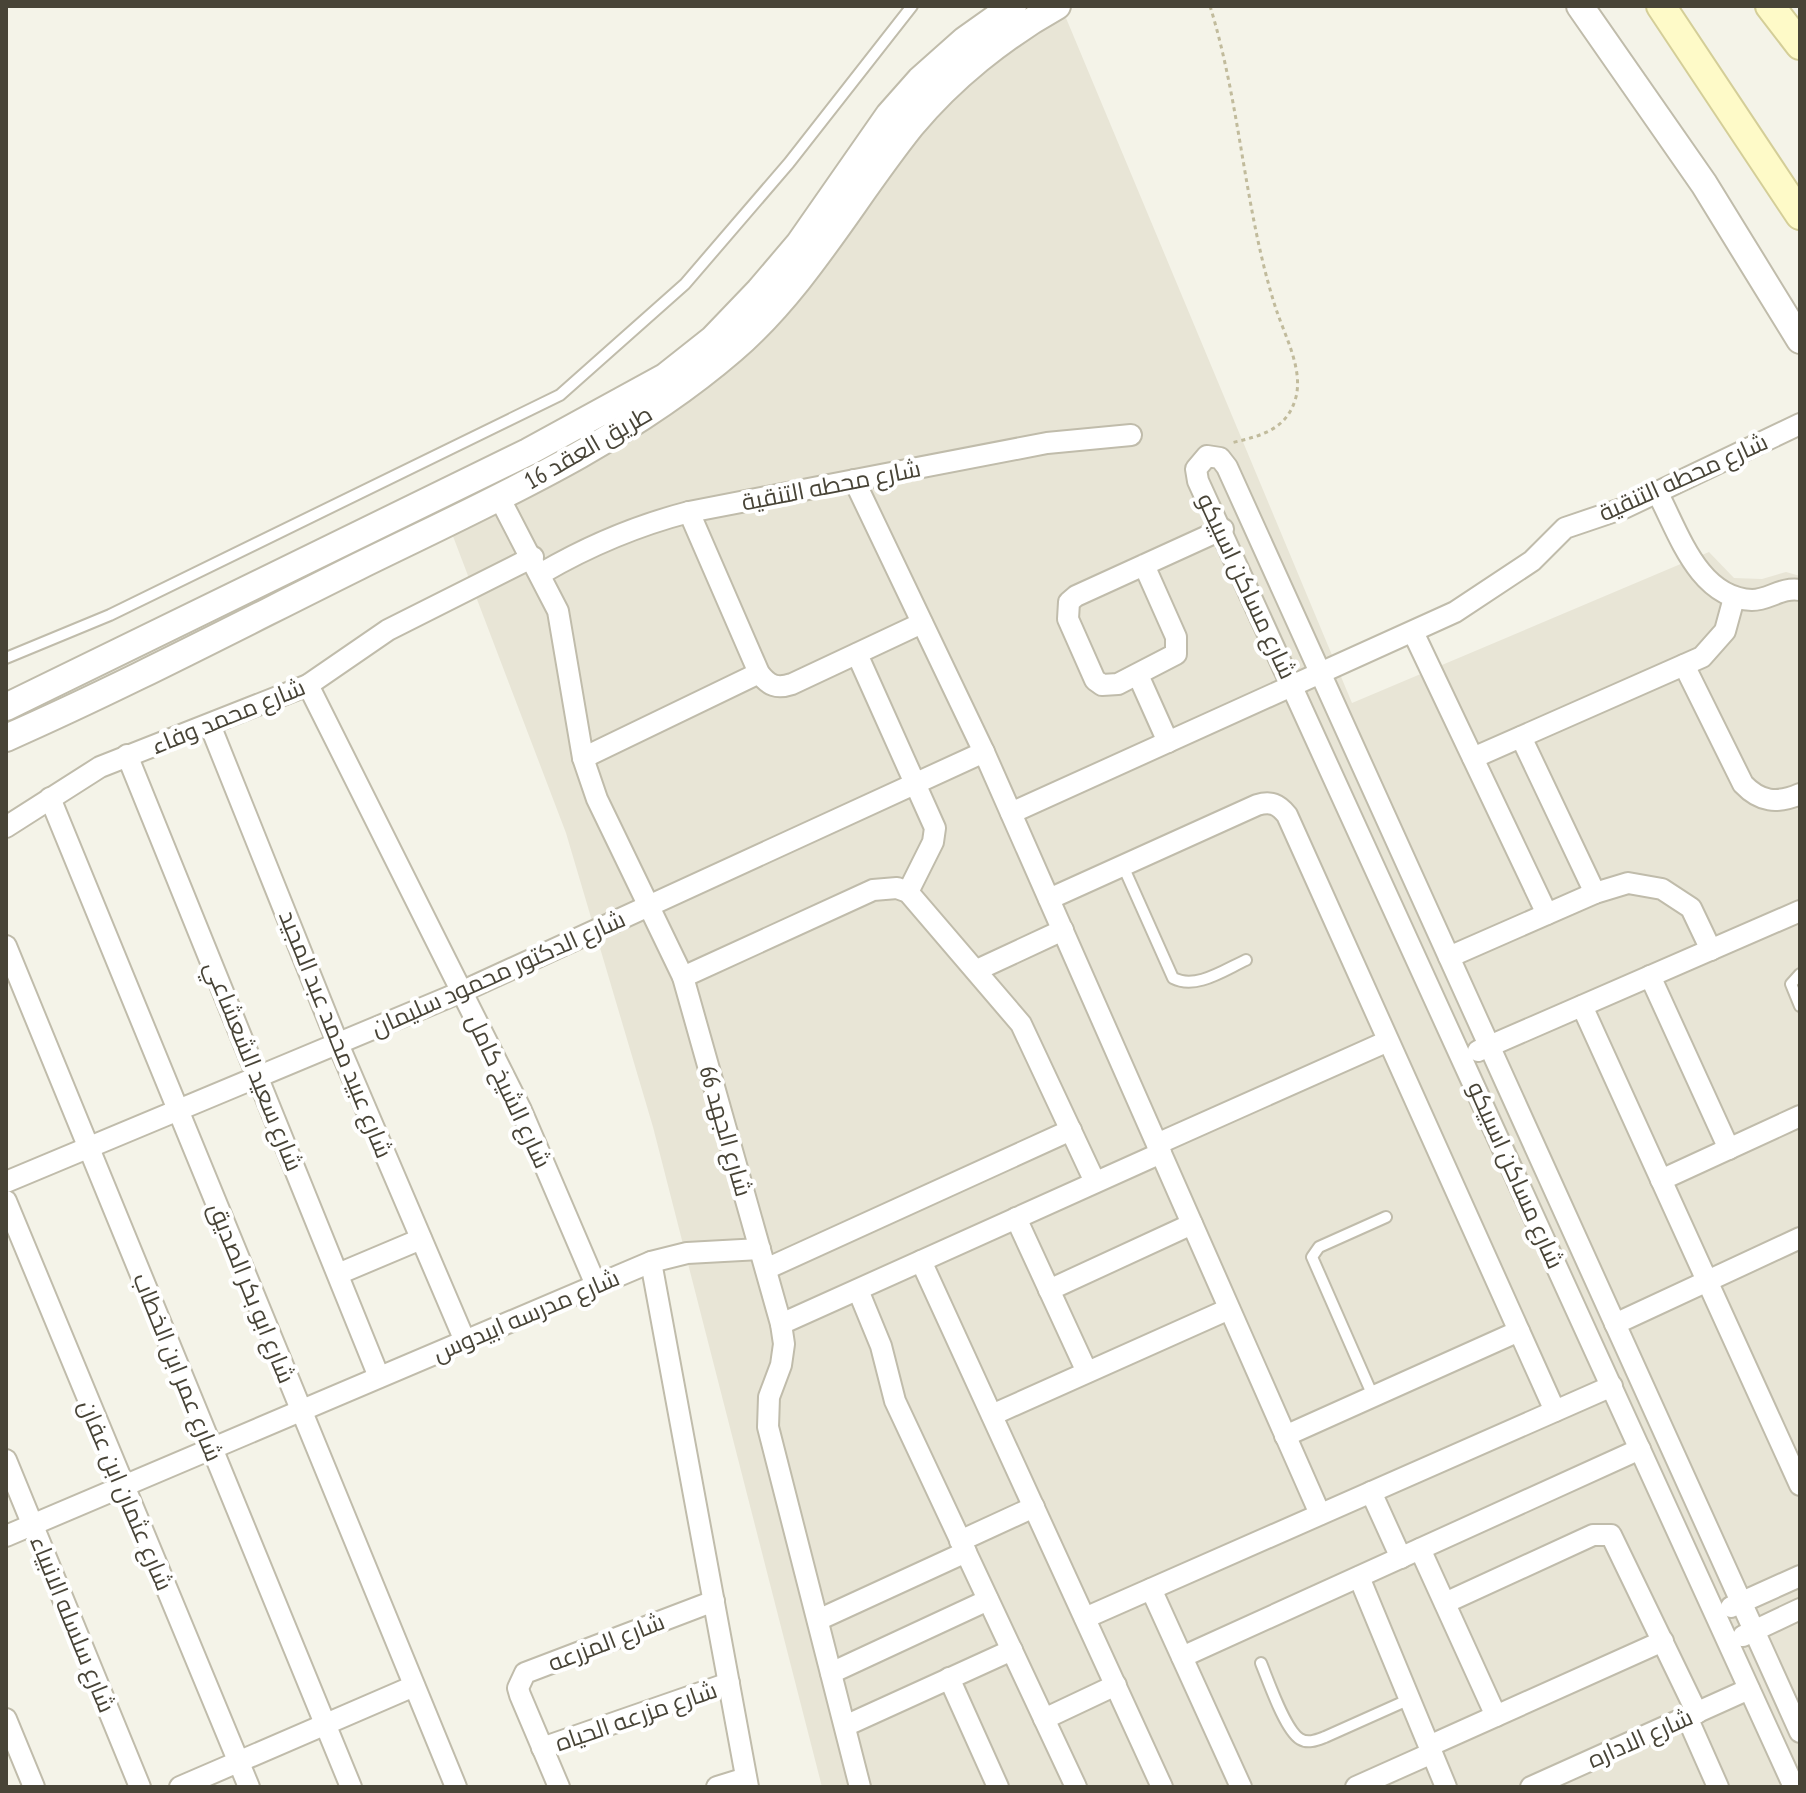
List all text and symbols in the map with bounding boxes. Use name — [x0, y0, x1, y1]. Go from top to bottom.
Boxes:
street label: طريق العقد 16 — [518, 398, 658, 496]
street label: شارع محطه التنقية — [1594, 426, 1773, 529]
street label: شارع محطه التنقية — [739, 452, 923, 519]
street label: شارع مساكن اسبيكو — [1189, 488, 1304, 684]
street label: شارع محمد وفاء — [146, 671, 310, 762]
street label: شارع الدكتور محمود سليمان — [366, 903, 630, 1044]
street label: شارع عبيد محمد عبد المجيد — [271, 906, 400, 1163]
street label: شارع سعيد الشعشاعي — [194, 956, 310, 1177]
street label: شارع الشيخ كامل — [459, 1009, 558, 1174]
street label: شارع الجهد 66 — [692, 1062, 759, 1200]
street label: شارع مساكن اسبيكو — [1460, 1077, 1571, 1274]
street label: شارع ابو بكر الصديق — [201, 1198, 302, 1388]
street label: شارع مدرسه ابيدوس — [428, 1262, 624, 1369]
street label: شارع عمر ابن الخطاب — [125, 1268, 230, 1466]
street label: شارع عثمان ابن عفان — [71, 1395, 180, 1596]
street label: شارع سلسله الانبياء — [22, 1531, 123, 1717]
street label: شارع المزرعه — [543, 1606, 669, 1679]
street label: شارع مزرعه الحياه — [551, 1674, 721, 1759]
street label: شارع الاداره — [1583, 1701, 1698, 1776]

